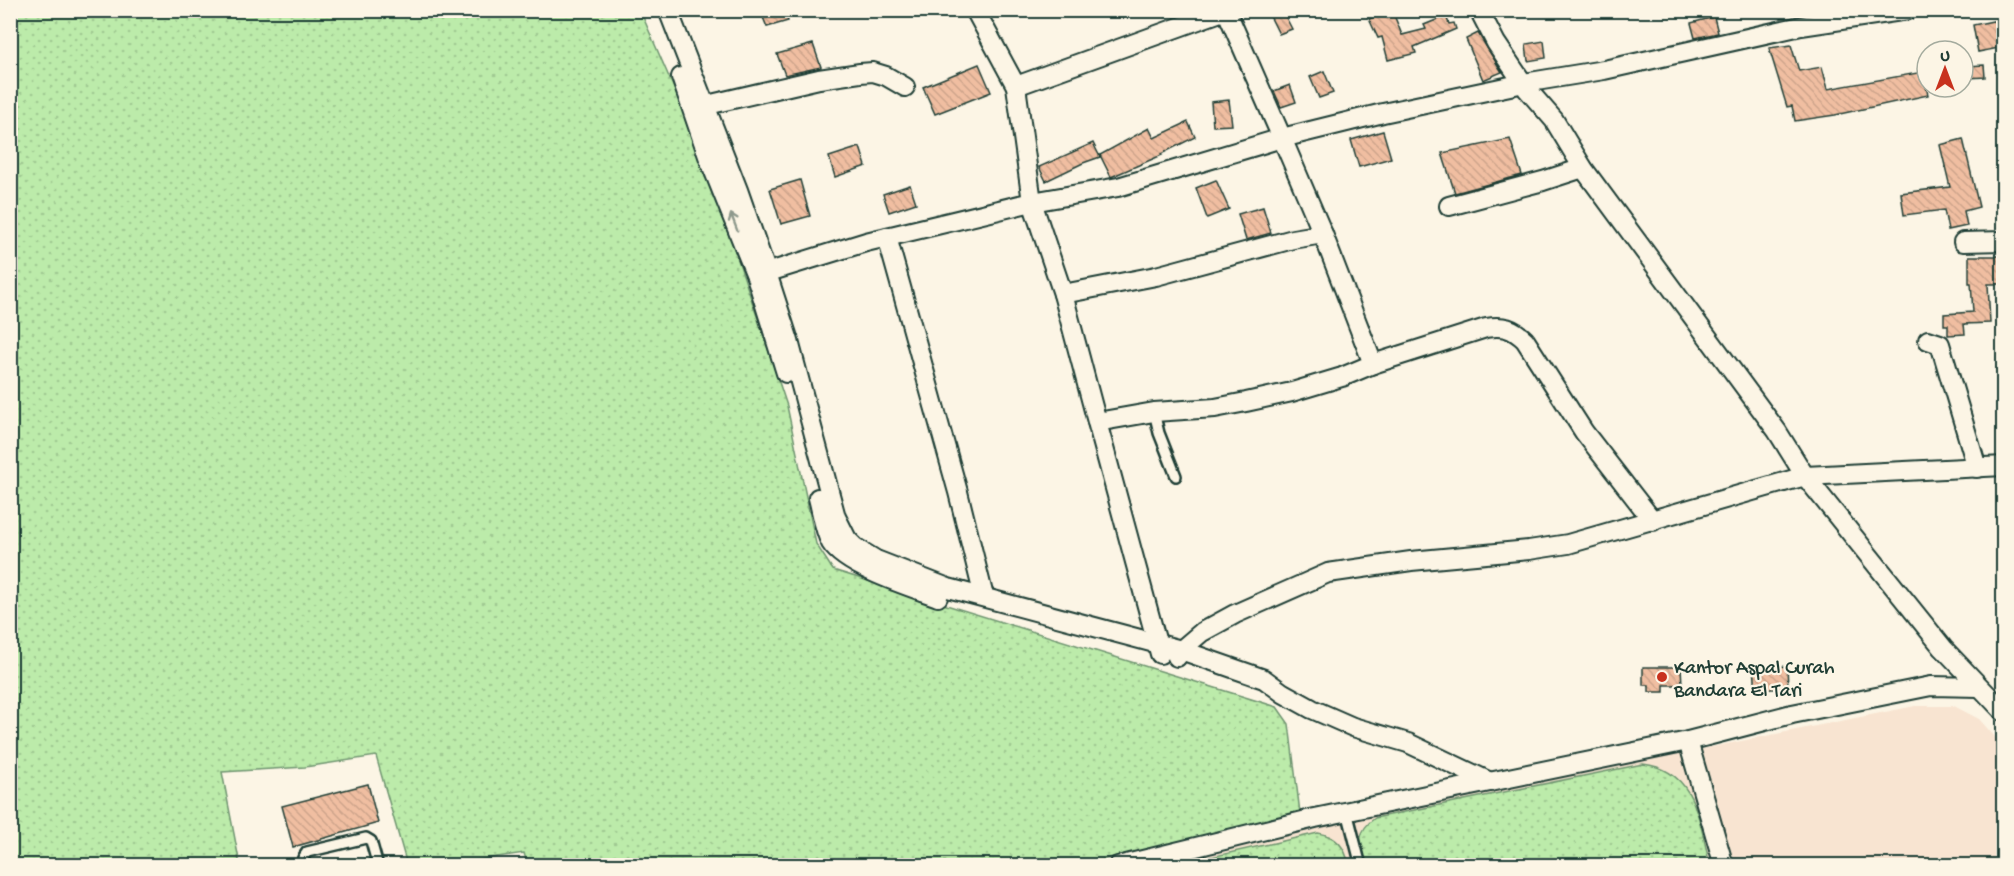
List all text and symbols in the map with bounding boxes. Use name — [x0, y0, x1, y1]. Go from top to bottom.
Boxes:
north arrow — [1915, 39, 1975, 99]
text: U — [1940, 48, 1950, 67]
one-way arrow — [728, 213, 739, 232]
place label: Kantor Aspal Curah Bandara El Tari — [1673, 658, 1835, 704]
marker: Kantor Aspal Curah Bandara El Tari — [1655, 670, 1669, 684]

